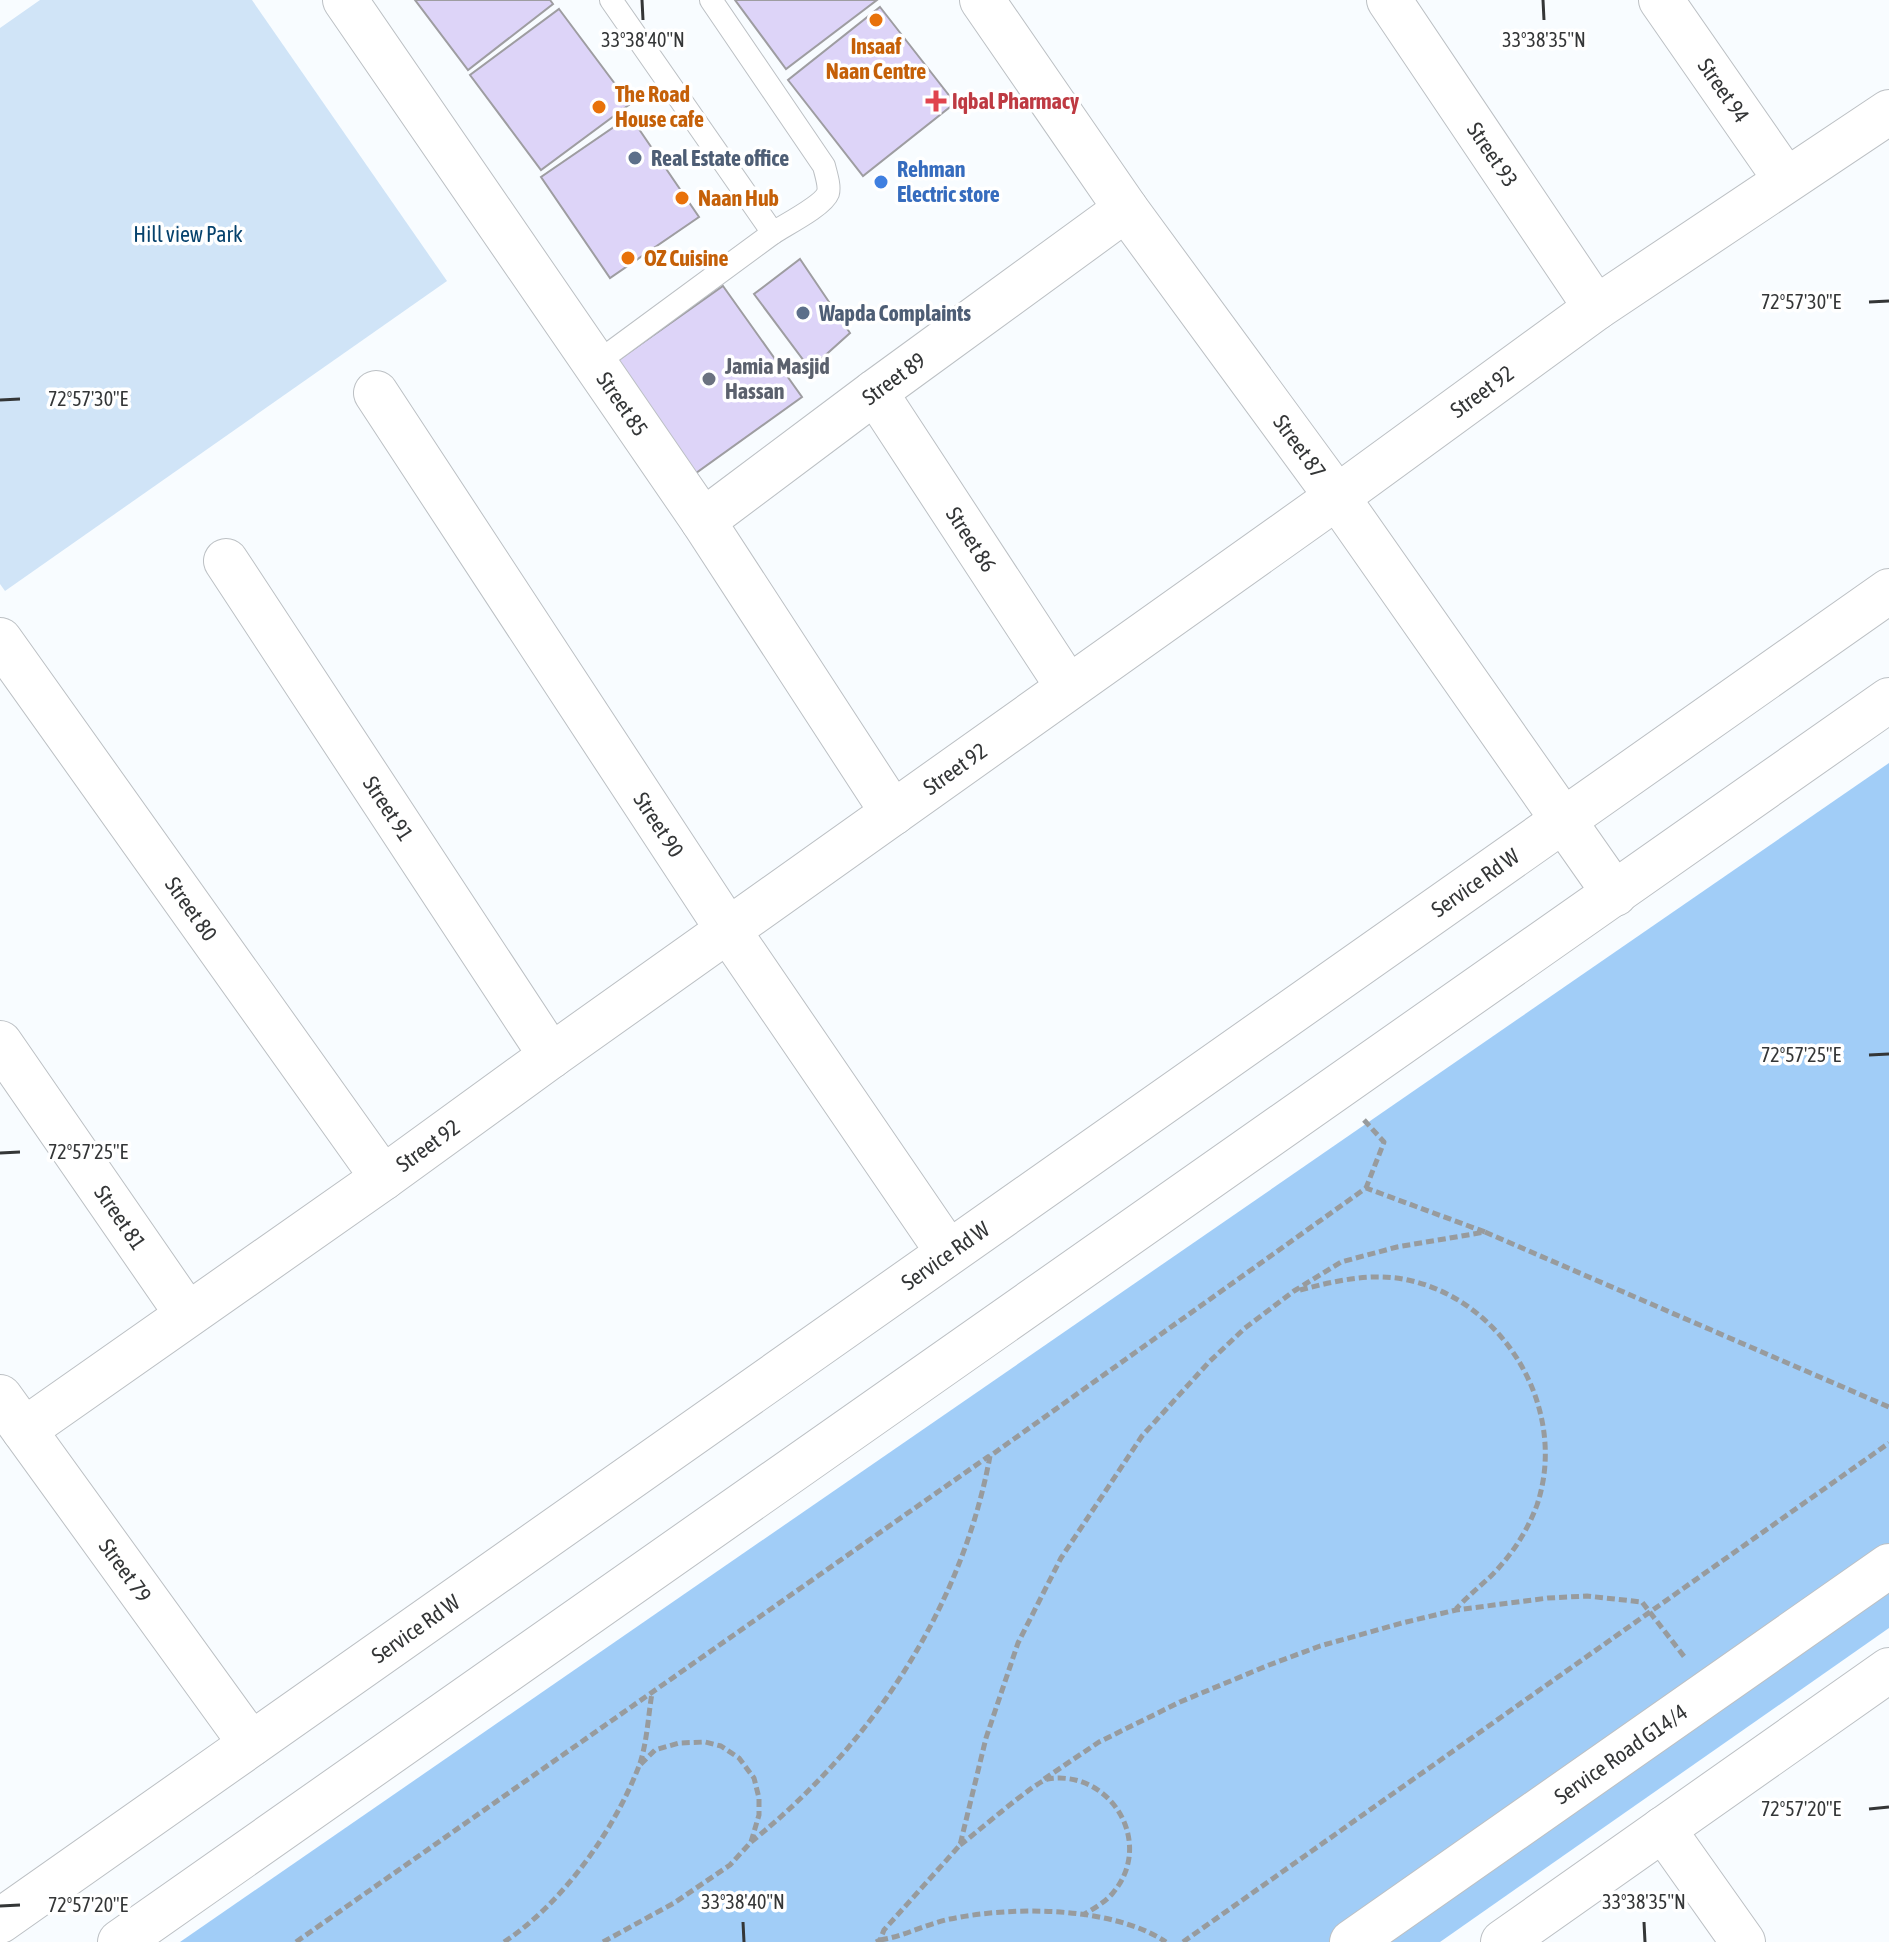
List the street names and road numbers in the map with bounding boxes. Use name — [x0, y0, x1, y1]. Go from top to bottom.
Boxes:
street label: Street 94 — [1693, 53, 1755, 127]
street label: Street 93 — [1462, 117, 1524, 192]
street label: Street 89 — [857, 347, 930, 410]
street label: Street 92 — [1445, 360, 1519, 423]
street label: Street 85 — [591, 367, 654, 441]
street label: Street 87 — [1268, 410, 1332, 483]
street label: Street 86 — [941, 502, 1002, 577]
street label: Street 92 — [918, 737, 992, 800]
street label: Street 91 — [358, 771, 419, 846]
street label: Street 90 — [628, 787, 689, 862]
street label: Service Rd W — [1426, 843, 1524, 922]
street label: Street 80 — [160, 872, 223, 946]
street label: Street 92 — [391, 1114, 465, 1177]
street label: Street 81 — [89, 1180, 152, 1255]
street label: Service Rd W — [896, 1216, 994, 1295]
street label: Street 79 — [94, 1534, 157, 1607]
street label: Service Rd W — [366, 1589, 464, 1668]
street label: Service Road G14/4 — [1549, 1698, 1692, 1809]

